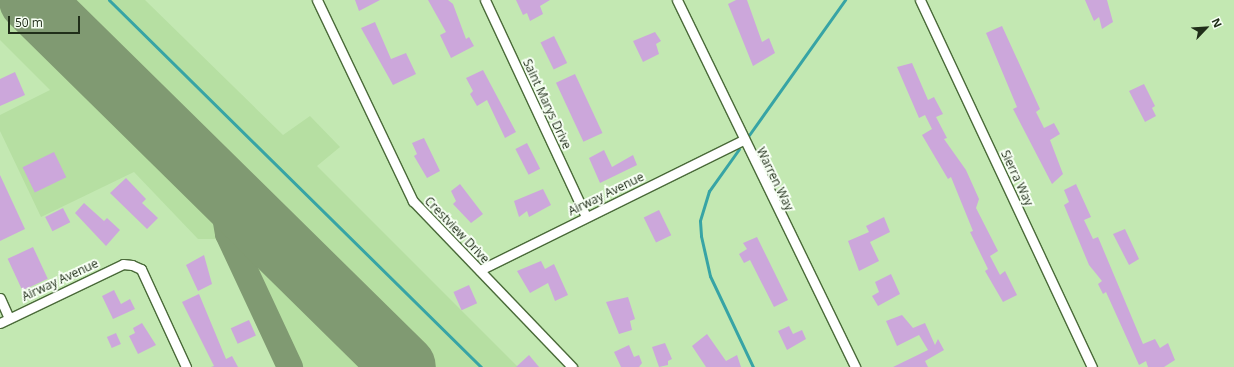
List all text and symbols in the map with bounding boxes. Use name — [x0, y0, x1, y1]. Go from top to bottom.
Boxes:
scale bar — [10, 8, 82, 34]
north arrow — [1186, 8, 1226, 48]
text: 50 m — [15, 14, 43, 31]
text: N — [1209, 15, 1226, 30]
street label: Saint Marys Drive — [520, 57, 574, 151]
street label: Warren Way — [754, 145, 796, 213]
street label: Sierra Way — [998, 148, 1036, 208]
street label: Airway Avenue — [566, 169, 646, 219]
street label: Crestview Drive — [422, 194, 492, 266]
street label: Airway Avenue — [20, 256, 100, 304]

